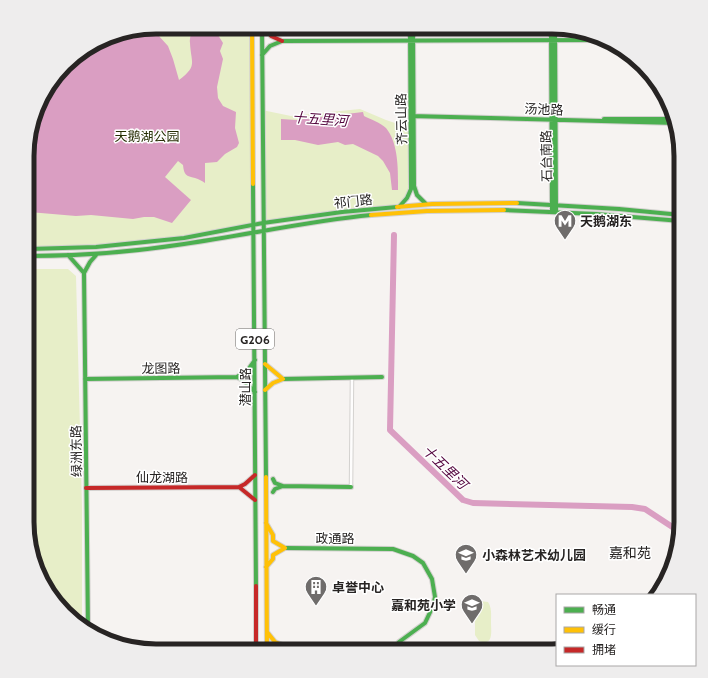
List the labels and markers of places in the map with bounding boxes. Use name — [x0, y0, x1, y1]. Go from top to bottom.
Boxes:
metro station icon: 天鹅湖东 — [552, 208, 578, 241]
place label: 天鹅湖东 — [580, 213, 632, 229]
school or university icon: 小森林艺术幼儿园 — [453, 542, 479, 575]
place label: 小森林艺术幼儿园 — [482, 547, 586, 563]
building icon: 卓誉中心 — [303, 574, 329, 607]
place label: 卓誉中心 — [332, 579, 384, 595]
school or university icon: 嘉和苑小学 — [459, 592, 485, 625]
place label: 嘉和苑小学 — [391, 597, 456, 613]

